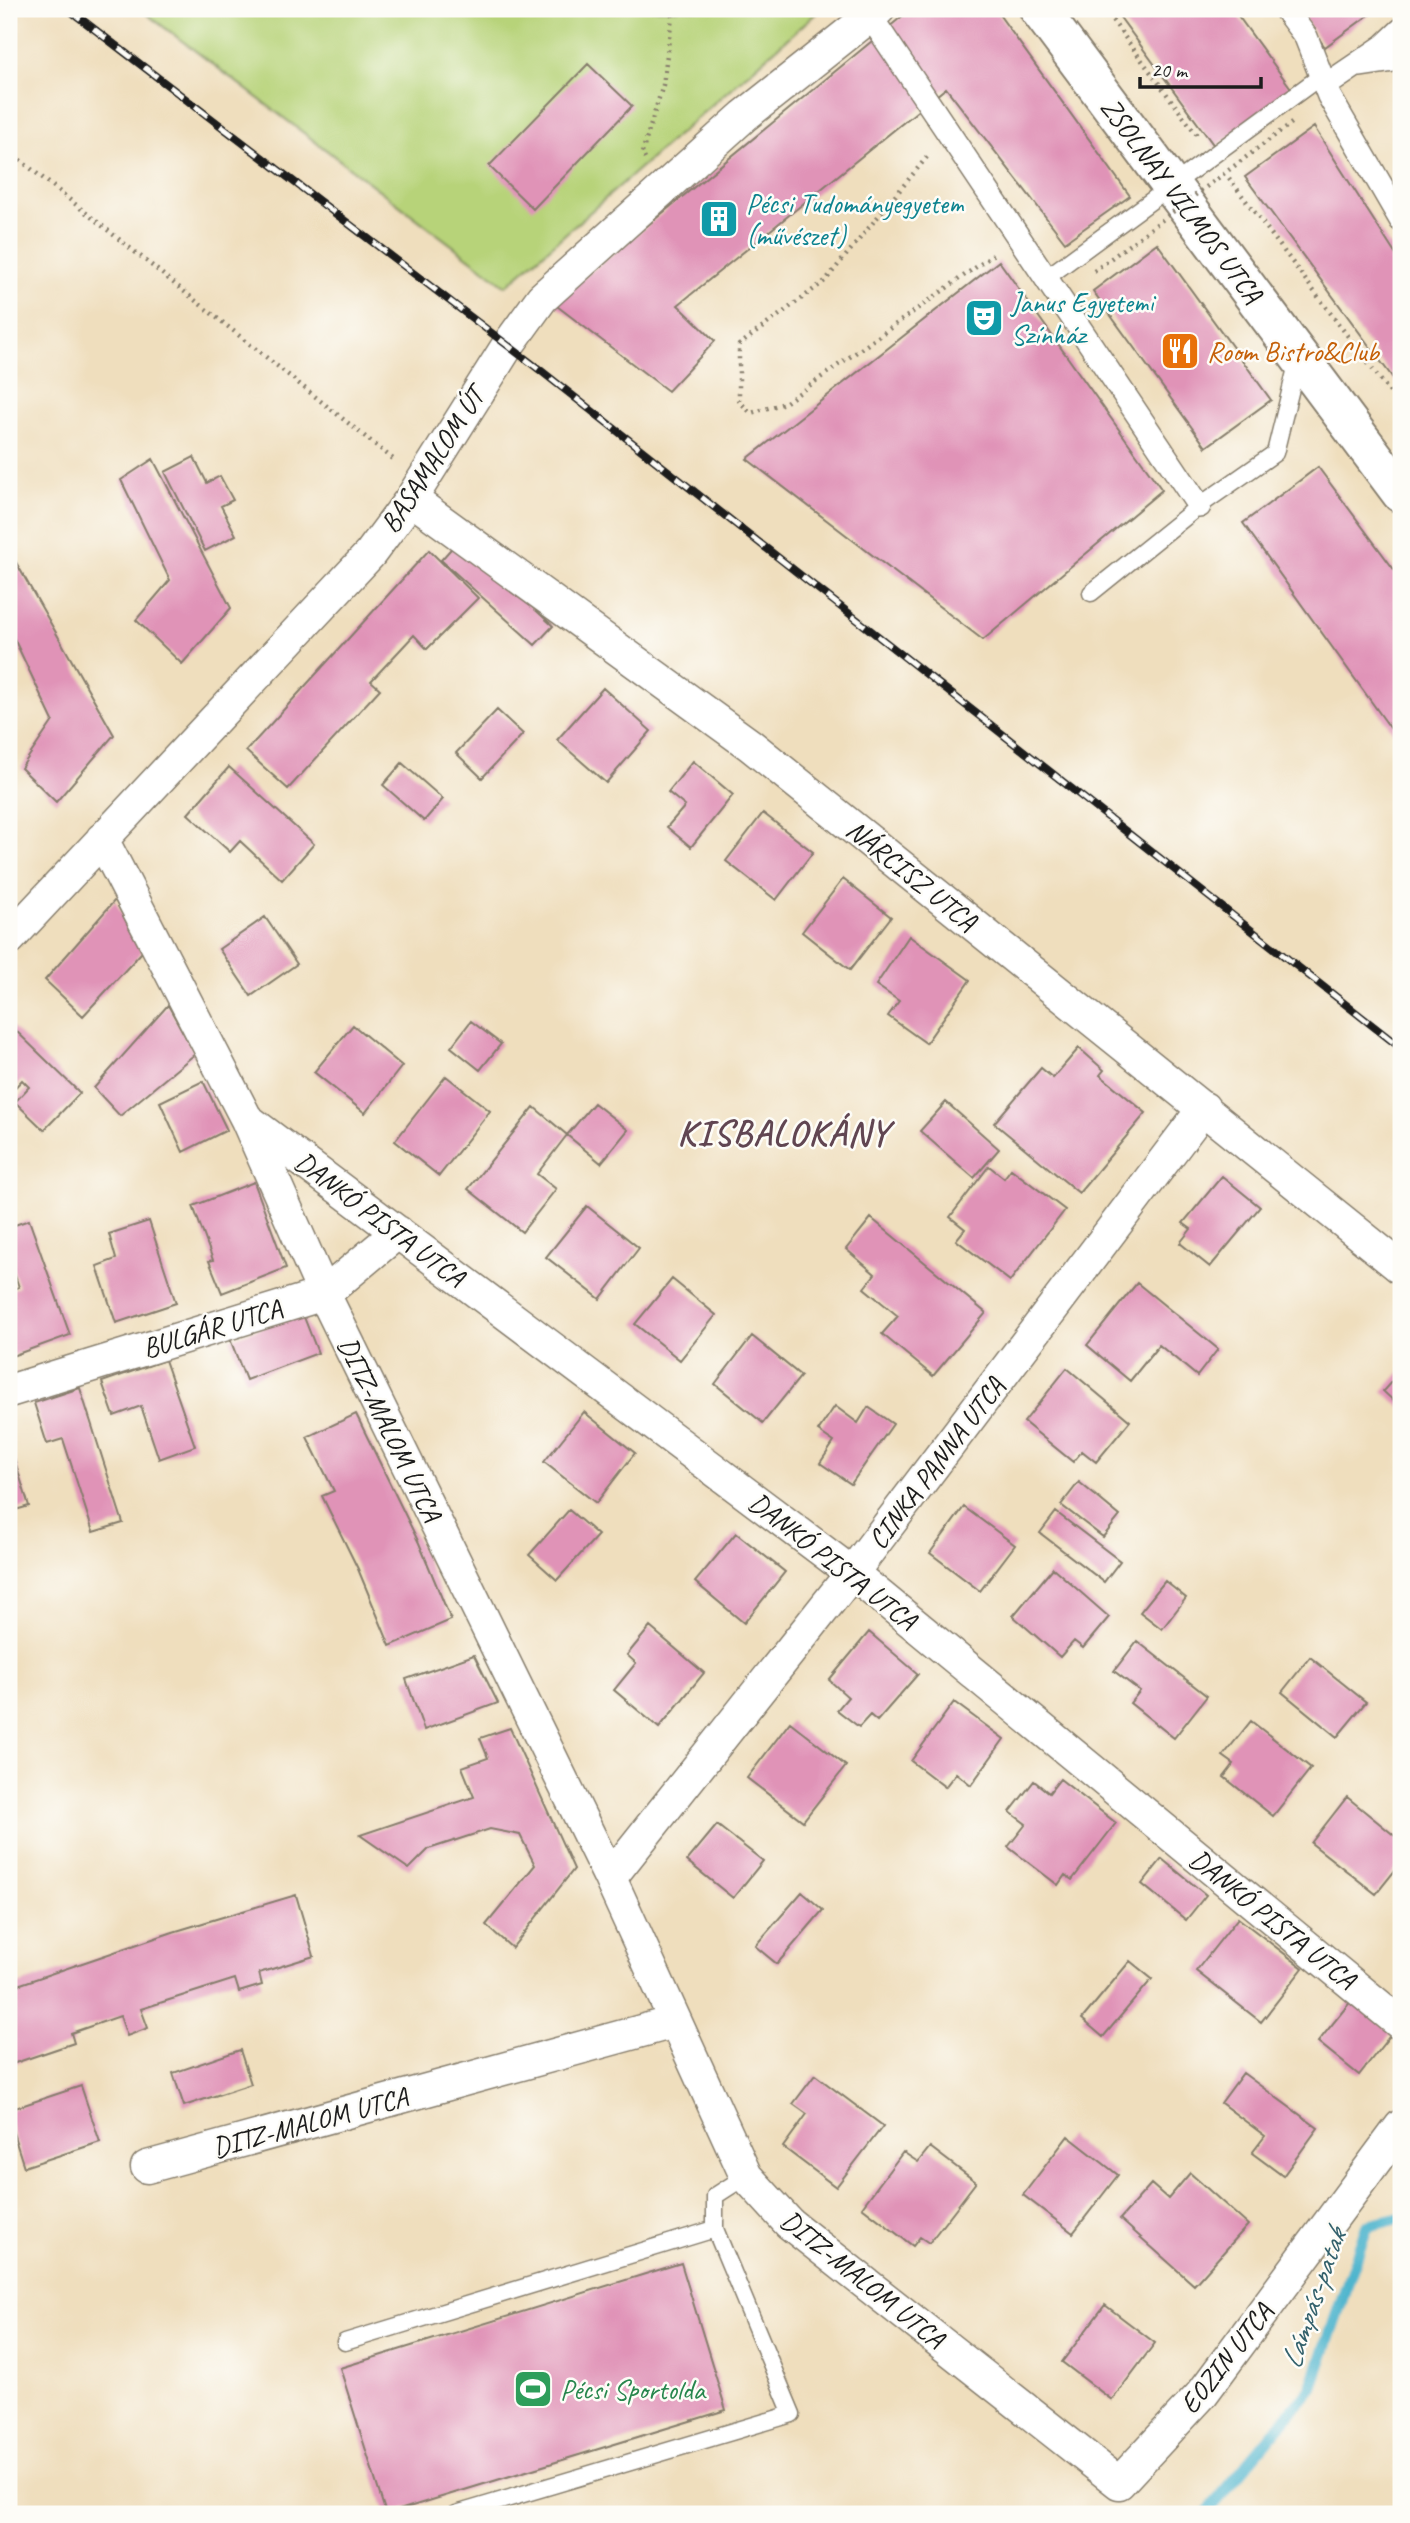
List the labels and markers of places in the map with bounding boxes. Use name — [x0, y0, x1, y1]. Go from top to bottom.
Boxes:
place label: Pécsi Tudományegyetem (művészet) — [746, 186, 965, 253]
building icon: Pécsi Tudományegyetem (művészet) — [698, 198, 740, 240]
place label: Janus Egyetemi Színház — [1009, 285, 1157, 352]
theatre icon: Janus Egyetemi Színház — [963, 297, 1005, 339]
restaurant icon: Room Bistro&Club — [1159, 330, 1201, 372]
place label: Room Bistro&Club — [1207, 334, 1381, 369]
sports icon: Pécsi Sportolda — [512, 2368, 554, 2410]
place label: Pécsi Sportolda — [560, 2372, 707, 2407]

